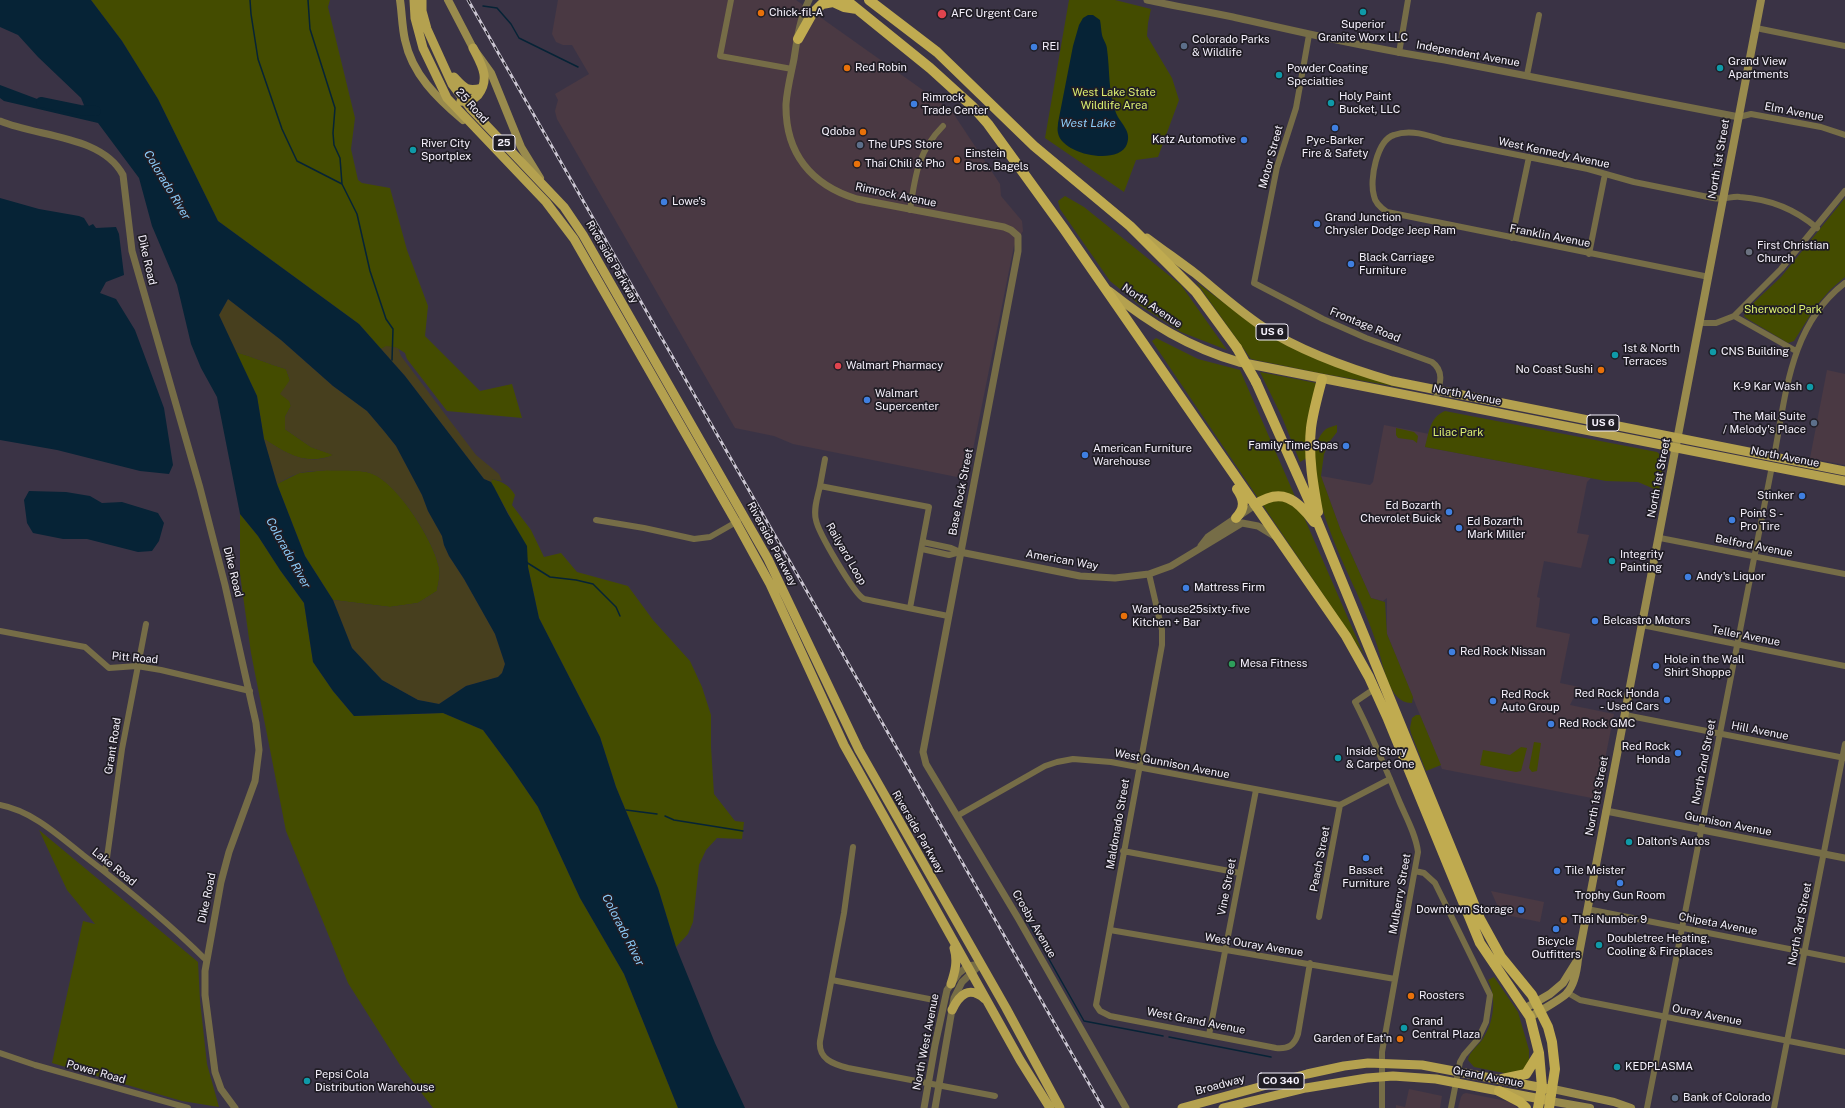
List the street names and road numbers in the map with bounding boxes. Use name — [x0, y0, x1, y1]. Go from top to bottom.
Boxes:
street label: Independent Avenue — [1415, 38, 1521, 70]
street label: 25 Road — [453, 86, 491, 126]
street label: Elm Avenue — [1763, 100, 1825, 124]
street label: North 1st Street — [1705, 118, 1733, 200]
street label: Motor Street — [1256, 124, 1286, 190]
road number: 25 — [493, 135, 515, 151]
street label: West Kennedy Avenue — [1497, 135, 1611, 171]
street label: Rimrock Avenue — [854, 180, 938, 210]
street label: Riverside Parkway — [583, 218, 641, 306]
street label: Franklin Avenue — [1508, 222, 1592, 250]
street label: Dike Road — [135, 234, 159, 286]
street label: North Avenue — [1119, 281, 1185, 331]
street label: Frontage Road — [1328, 305, 1402, 345]
road number: US 6 — [1256, 324, 1288, 340]
street label: North Avenue — [1432, 382, 1502, 408]
road number: US 6 — [1587, 415, 1619, 431]
street label: North 1st Street — [1645, 437, 1673, 519]
street label: North Avenue — [1750, 444, 1820, 470]
street label: Base Rock Street — [946, 447, 976, 537]
street label: Riverside Parkway — [744, 500, 800, 588]
street label: Railyard Loop — [823, 521, 869, 587]
street label: Belford Avenue — [1714, 532, 1794, 560]
street label: Dike Road — [220, 546, 246, 598]
street label: American Way — [1025, 547, 1099, 573]
street label: Teller Avenue — [1711, 623, 1781, 649]
street label: Pitt Road — [111, 649, 159, 667]
street label: Grant Road — [102, 717, 124, 775]
street label: North 2nd Street — [1689, 718, 1719, 806]
street label: Hill Avenue — [1730, 719, 1790, 743]
street label: West Gunnison Avenue — [1113, 746, 1231, 782]
street label: North 1st Street — [1583, 755, 1611, 837]
street label: Maldonado Street — [1104, 778, 1132, 870]
street label: Riverside Parkway — [889, 788, 947, 876]
street label: Gunnison Avenue — [1683, 809, 1773, 839]
street label: Peach Street — [1307, 825, 1333, 893]
street label: Lake Road — [89, 845, 139, 889]
street label: Mulberry Street — [1386, 853, 1414, 935]
street label: Vine Street — [1215, 857, 1239, 917]
street label: Dike Road — [195, 872, 219, 924]
street label: North 3rd Street — [1785, 881, 1815, 967]
street label: Crosby Avenue — [1009, 888, 1059, 960]
street label: Chipeta Avenue — [1677, 910, 1759, 938]
street label: West Ouray Avenue — [1204, 931, 1304, 959]
street label: North West Avenue — [910, 993, 942, 1091]
street label: Ouray Avenue — [1671, 1002, 1743, 1028]
street label: West Grand Avenue — [1146, 1005, 1246, 1037]
street label: Power Road — [65, 1057, 127, 1087]
street label: Grand Avenue — [1452, 1064, 1524, 1090]
street label: Broadway — [1194, 1072, 1246, 1098]
road number: CO 340 — [1258, 1073, 1304, 1089]

